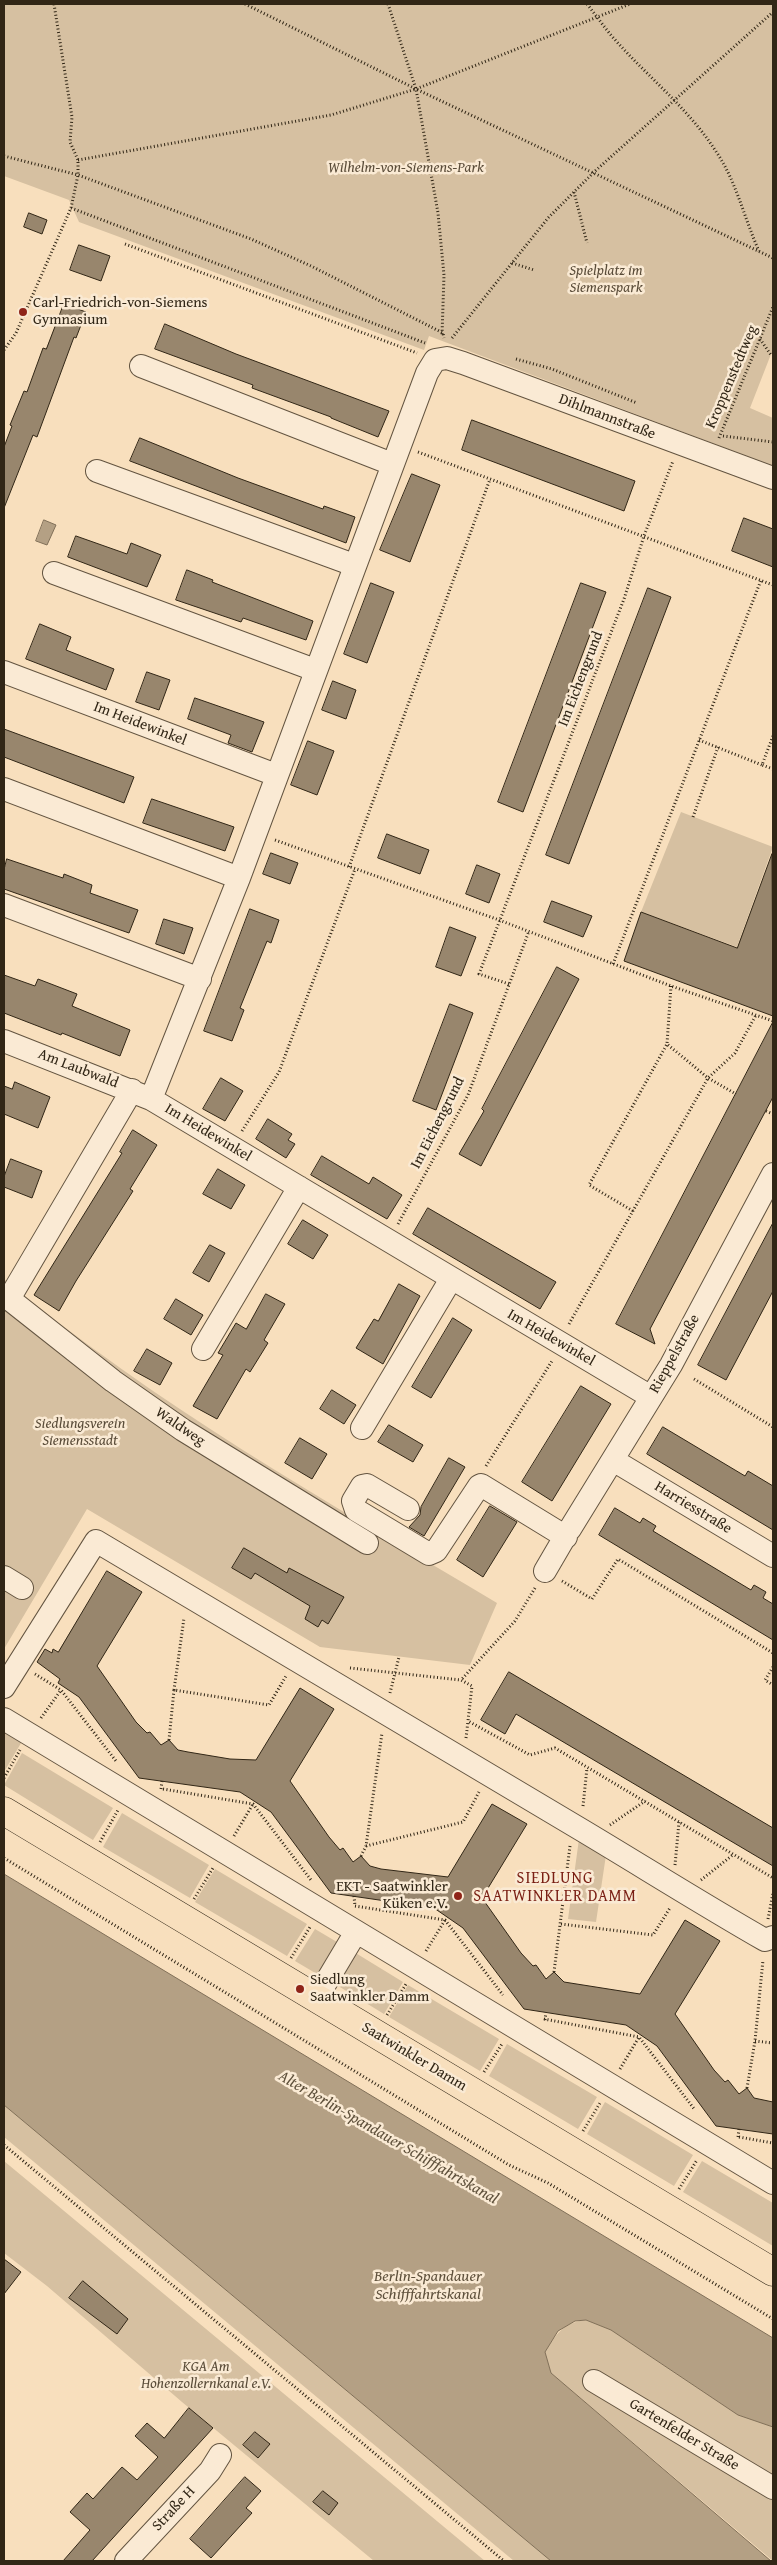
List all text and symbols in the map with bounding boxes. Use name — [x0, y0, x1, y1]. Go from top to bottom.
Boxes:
park label: Wilhelm-von-Siemens-Park — [328, 159, 484, 177]
park label: Spielplatz im Siemenspark — [569, 262, 643, 297]
place label: Carl-Friedrich-von-Siemens Gymnasium — [33, 294, 208, 329]
marker: Carl-Friedrich-von-Siemens Gymnasium — [17, 306, 29, 318]
street label: Kroppenstedtweg — [702, 323, 762, 431]
street label: Dihlmannstraße — [556, 390, 658, 444]
street label: Im Eichengrund — [555, 629, 607, 729]
street label: Im Heidewinkel — [91, 698, 189, 750]
street label: Am Laubwald — [35, 1045, 121, 1093]
street label: Im Eichengrund — [407, 1074, 469, 1172]
street label: Im Heidewinkel — [161, 1100, 255, 1166]
street label: Im Heidewinkel — [504, 1306, 598, 1370]
street label: Rieppelstraße — [646, 1311, 704, 1397]
street label: Waldweg — [152, 1404, 208, 1450]
park label: Siedlungsverein Siemensstadt — [35, 1415, 125, 1450]
street label: Harriesstraße — [651, 1478, 735, 1538]
district label: SIEDLUNG SAATWINKLER DAMM — [471, 1869, 639, 1907]
place label: EKT - Saatwinkler Küken e.V. — [336, 1878, 448, 1913]
marker: EKT - Saatwinkler Küken e.V. — [452, 1890, 464, 1902]
place label: Siedlung Saatwinkler Damm — [310, 1971, 429, 2006]
marker: Siedlung Saatwinkler Damm — [294, 1983, 306, 1995]
street label: Saatwinkler Damm — [358, 2019, 470, 2095]
water label: Alter Berlin-Spandauer Schifffahrtskanal — [275, 2067, 501, 2209]
water label: Berlin-Spandauer Schifffahrtskanal — [374, 2267, 482, 2305]
park label: KGA Am Hohenzollernkanal e.V. — [141, 2358, 271, 2393]
street label: Gartenfelder Straße — [626, 2395, 742, 2475]
street label: Straße H — [149, 2483, 199, 2535]

